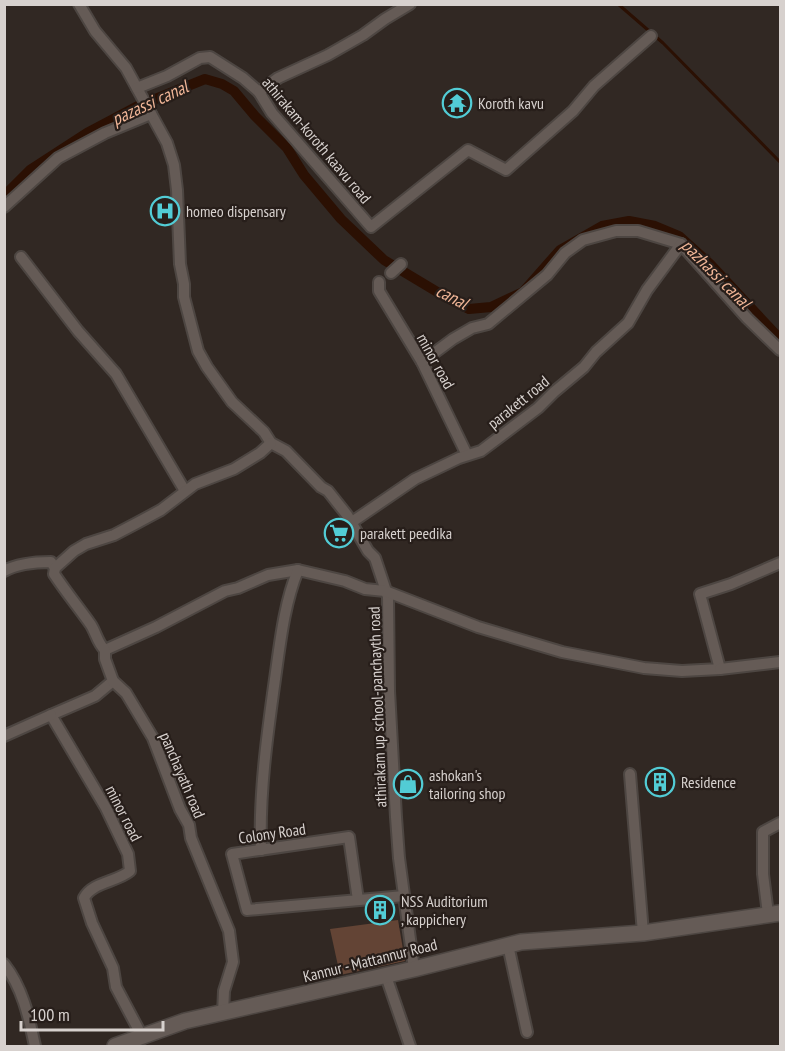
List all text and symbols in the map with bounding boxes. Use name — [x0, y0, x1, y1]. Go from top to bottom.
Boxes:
street label: athirakam-koroth kaavu road — [258, 73, 376, 207]
water label: pazassi canal — [108, 74, 193, 130]
temple icon: Koroth kavu — [441, 87, 473, 119]
place label: Koroth kavu — [478, 93, 544, 113]
hospital icon: homeo dispensary — [149, 195, 181, 227]
place label: homeo dispensary — [186, 201, 286, 221]
water label: pazhassi canal — [677, 234, 757, 315]
water label: canal — [432, 279, 474, 315]
street label: minor road — [413, 330, 459, 392]
street label: parakett road — [483, 371, 553, 433]
supermarket icon: parakett peedika — [323, 517, 355, 549]
place label: parakett peedika — [360, 523, 452, 543]
street label: athirakam up school-panchayth road — [363, 606, 391, 808]
street label: panchayath road — [156, 729, 210, 821]
place label: ashokan's tailoring shop — [429, 765, 505, 803]
building icon: Residence — [644, 766, 676, 798]
shop icon: ashokan's tailoring shop — [392, 768, 424, 800]
place label: Residence — [681, 772, 736, 792]
street label: minor road — [101, 782, 147, 844]
street label: Colony Road — [237, 818, 307, 848]
place label: NSS Auditorium , kappichery — [401, 891, 488, 929]
building icon: NSS Auditorium , kappichery — [364, 894, 396, 926]
street label: Kannur - Mattannur Road — [301, 934, 439, 986]
scale bar — [21, 994, 164, 1032]
text: 100 m — [30, 1003, 70, 1026]

